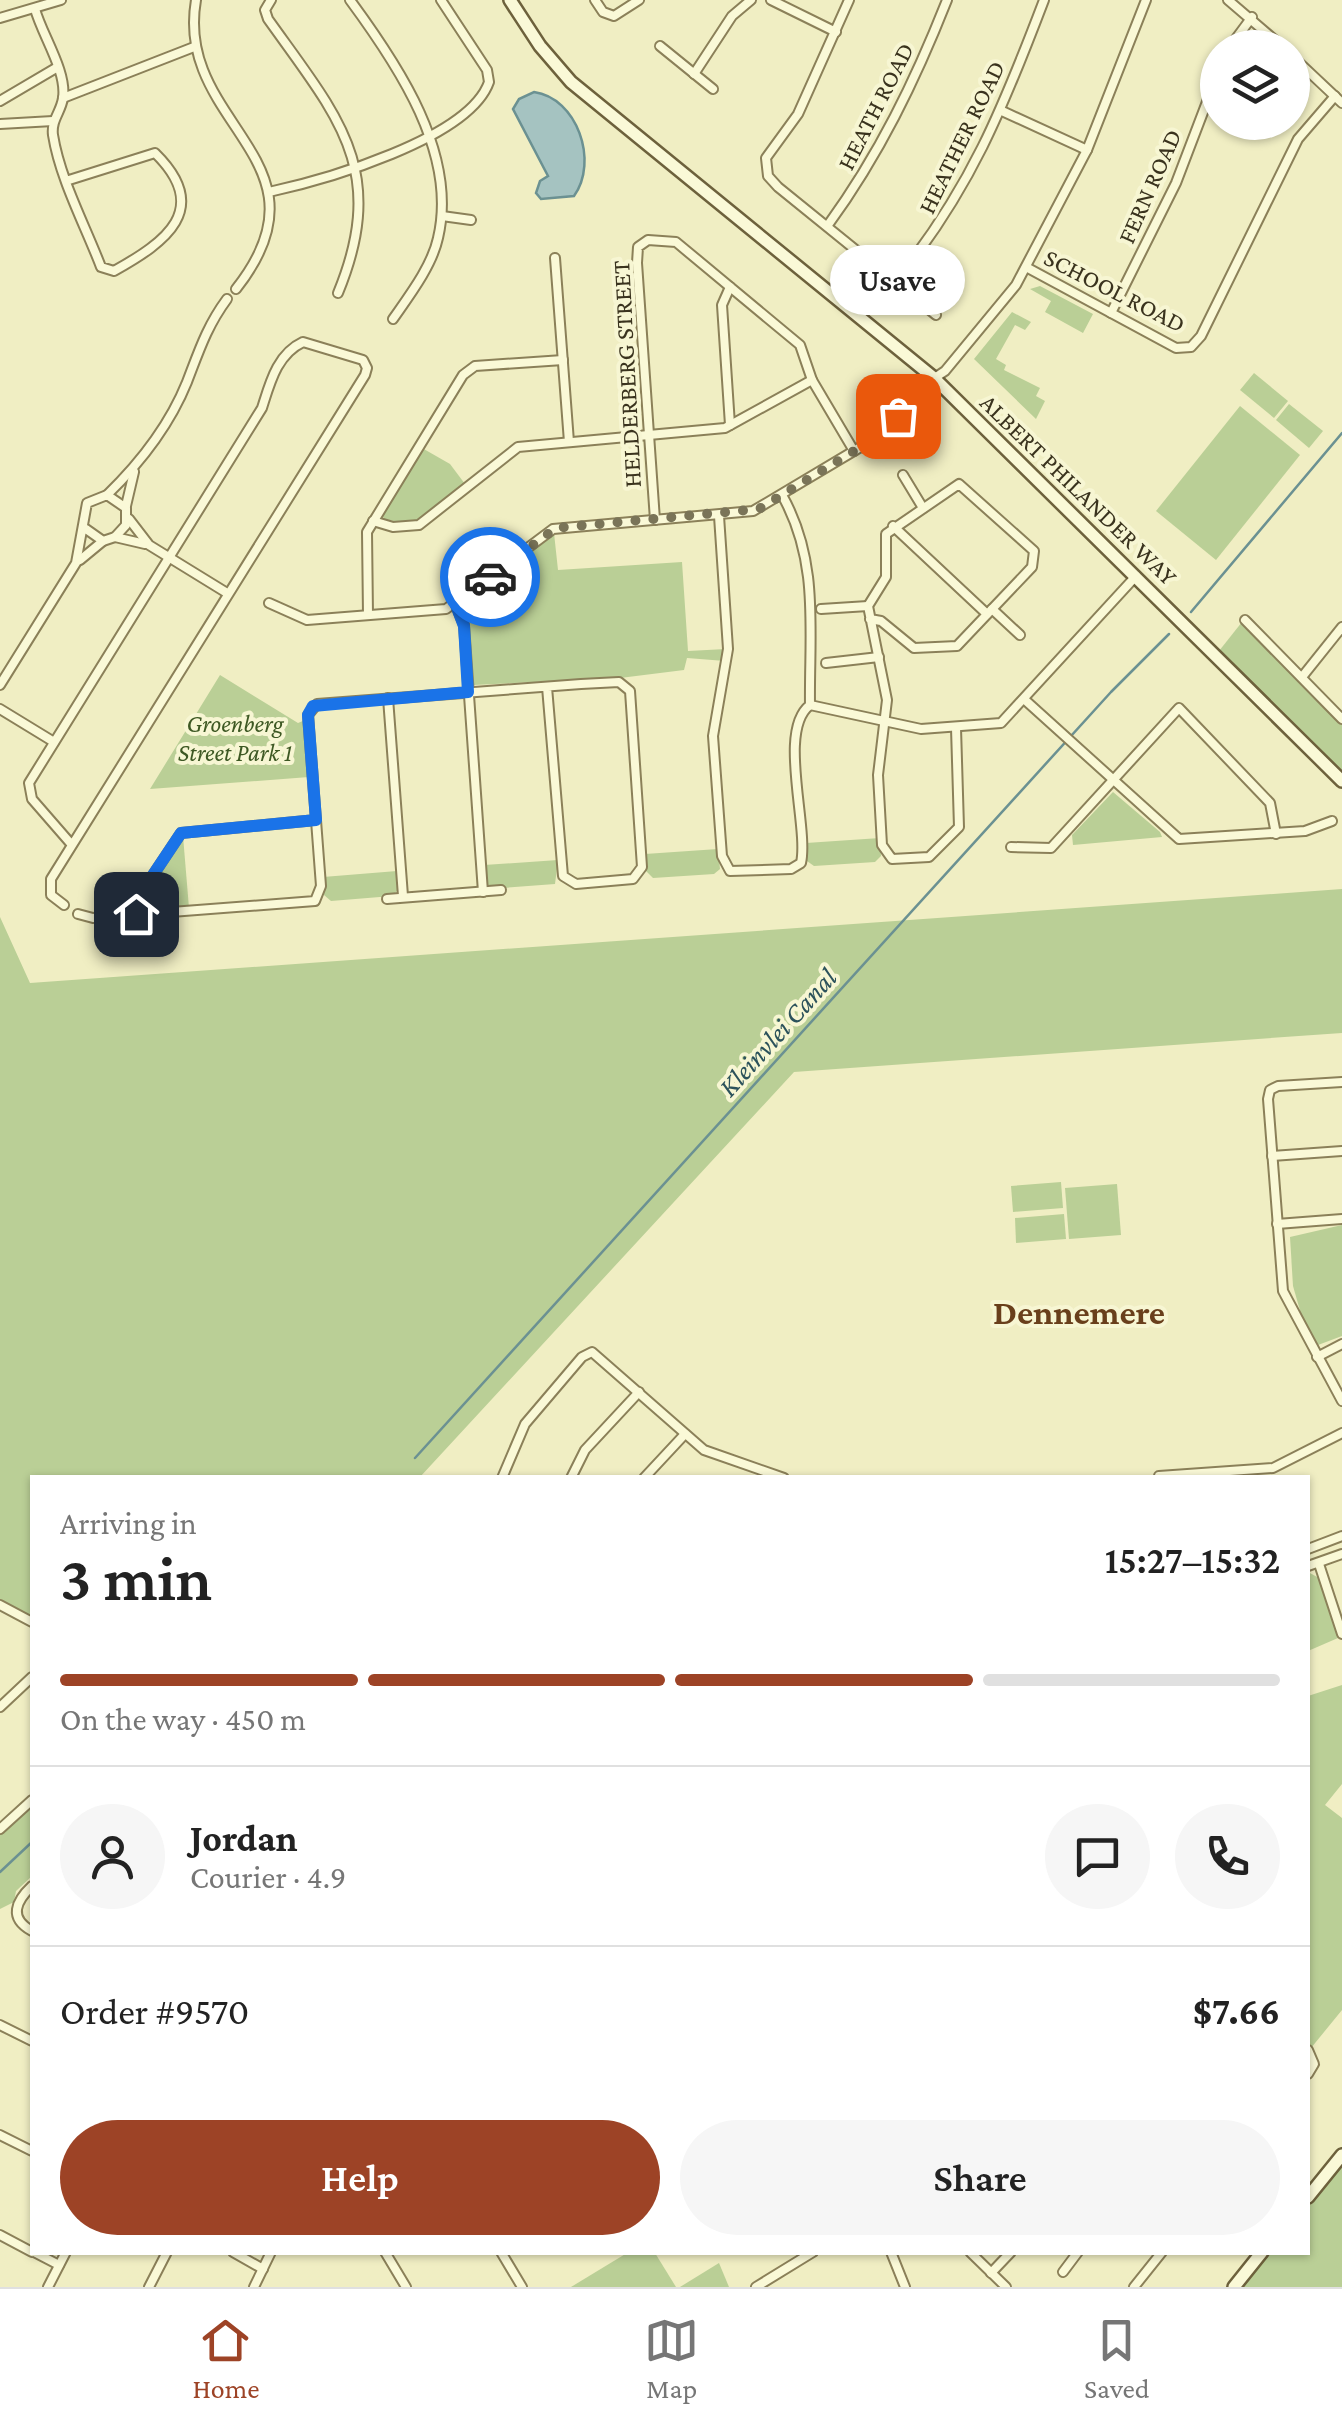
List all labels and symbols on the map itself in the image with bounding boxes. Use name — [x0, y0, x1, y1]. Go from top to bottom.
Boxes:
street label: HEATH ROAD — [832, 38, 919, 174]
street label: HEATHER ROAD — [913, 56, 1010, 218]
street label: FERN ROAD — [1112, 125, 1187, 247]
street label: SCHOOL ROAD — [1040, 243, 1190, 338]
callout: Usave — [830, 246, 966, 316]
street label: HELDERBERG STREET — [607, 259, 646, 488]
pin — [856, 374, 941, 459]
street label: ALBERT PHILANDER WAY — [975, 389, 1183, 591]
courier — [440, 527, 540, 627]
park label: Groenberg Street Park 1 — [178, 710, 292, 766]
pin — [94, 872, 179, 957]
water label: Kleinvlei Canal — [712, 961, 843, 1102]
district label: Dennemere — [993, 1293, 1165, 1332]

